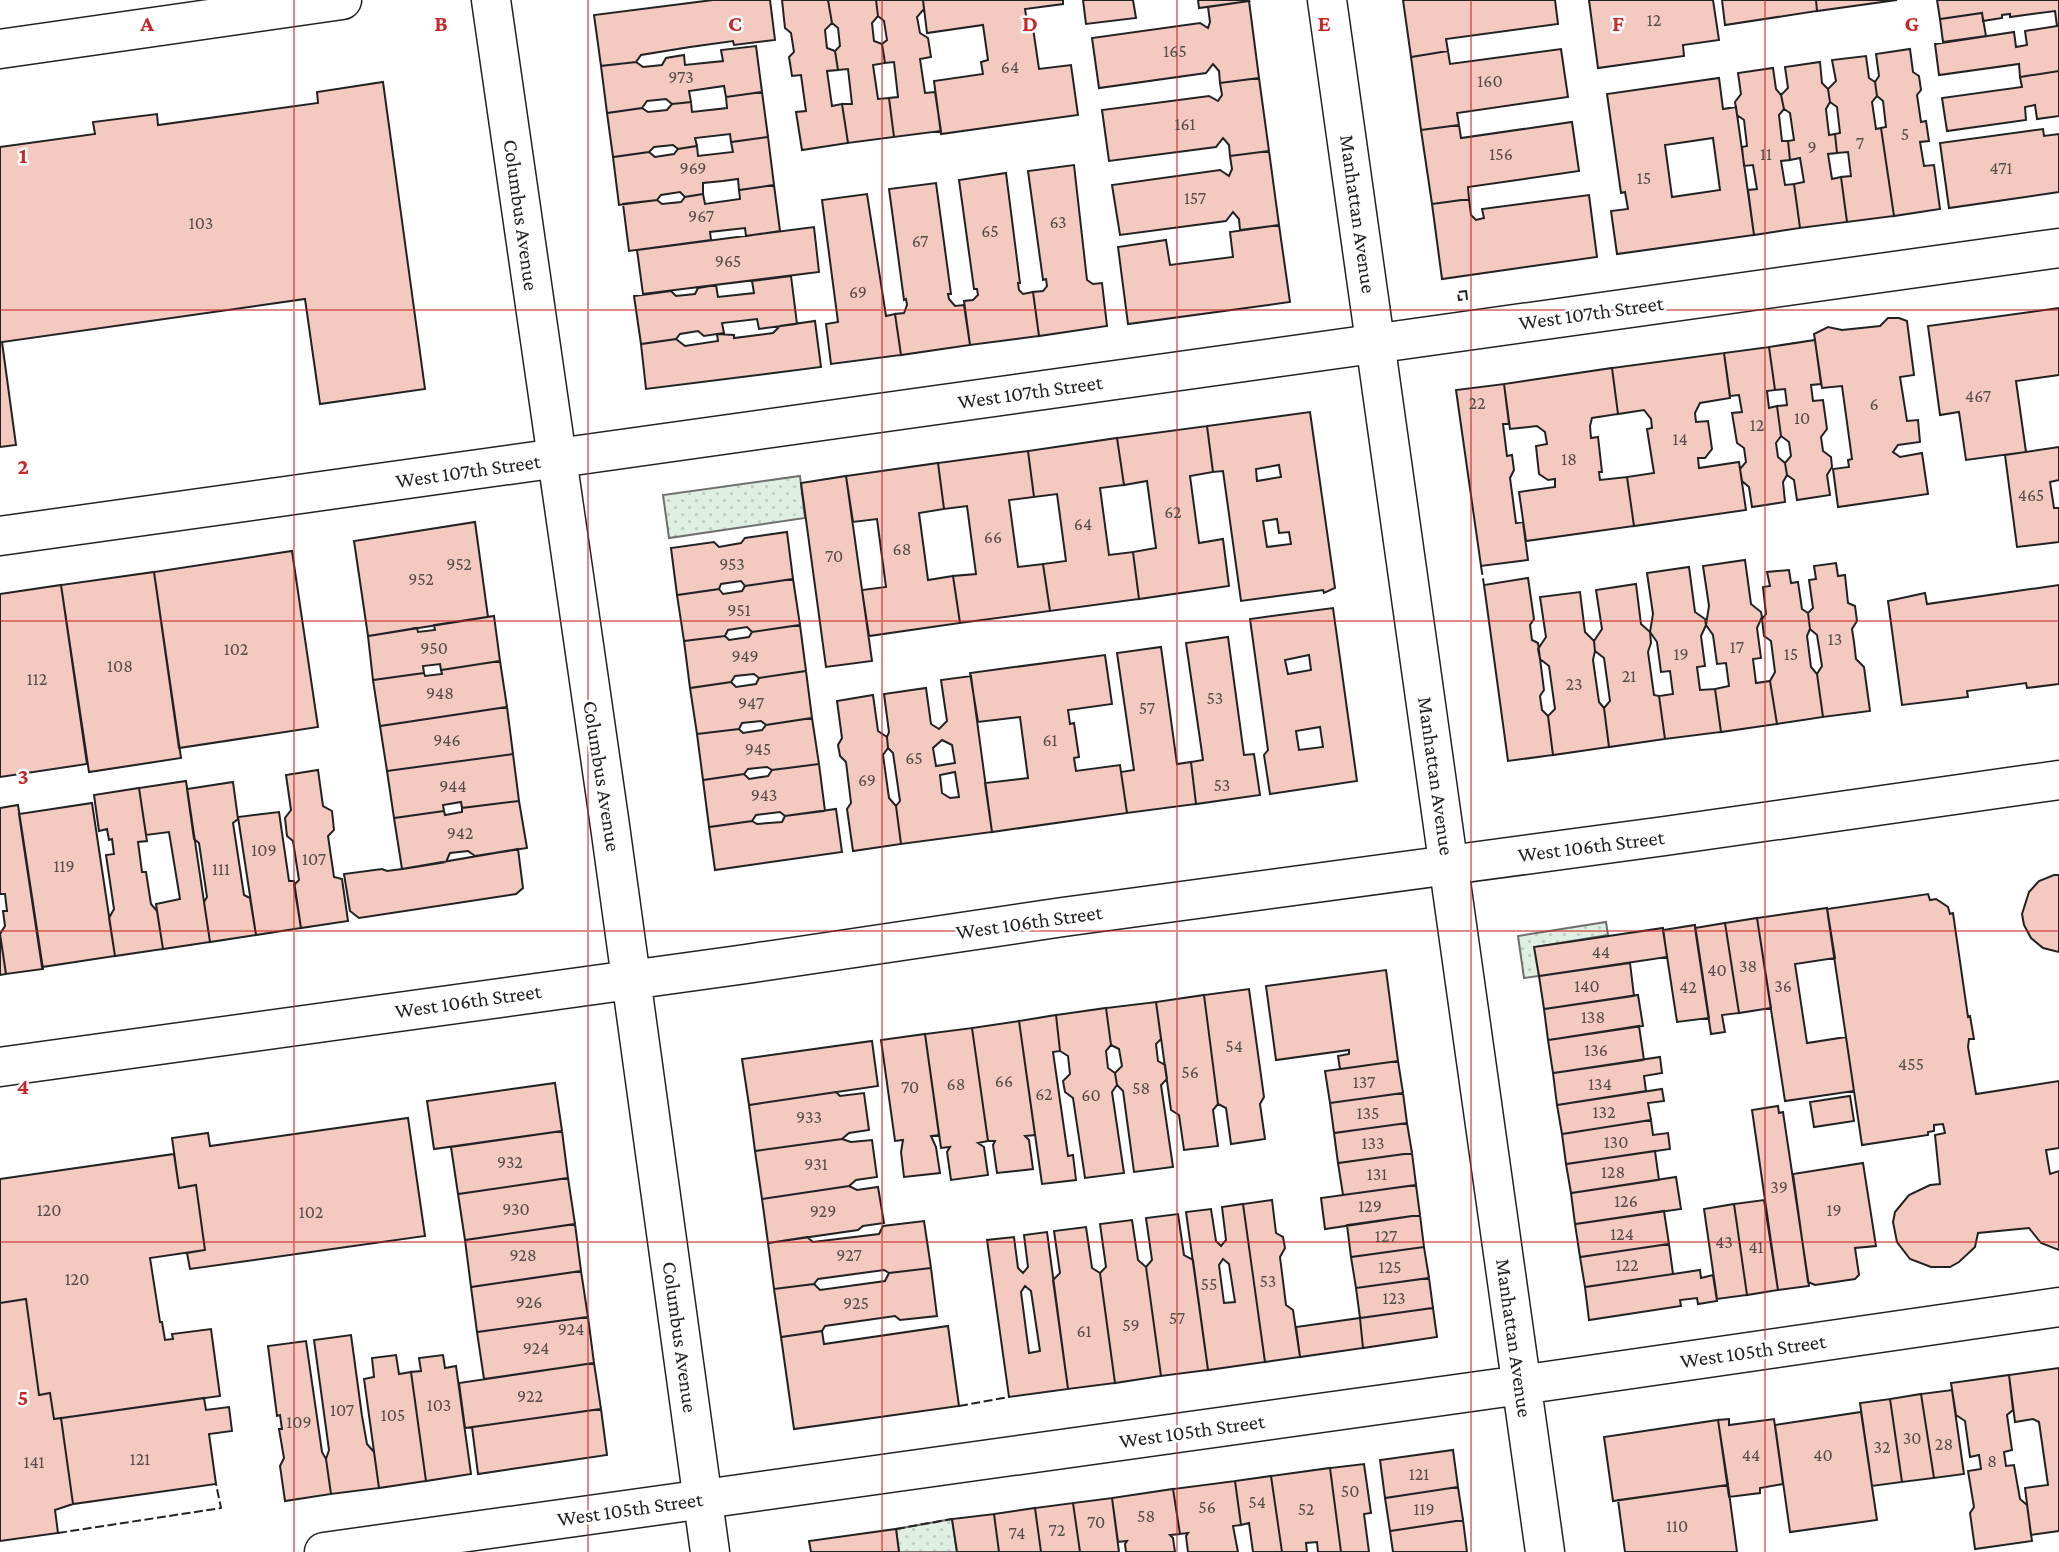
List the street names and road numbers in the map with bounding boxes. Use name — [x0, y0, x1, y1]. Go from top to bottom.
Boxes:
street label: Manhattan Avenue — [1335, 133, 1381, 295]
street label: Columbus Avenue — [499, 138, 543, 292]
street label: West 107th Street — [1517, 291, 1666, 335]
street label: West 107th Street — [956, 370, 1105, 414]
street label: West 107th Street — [394, 449, 543, 493]
street label: Manhattan Avenue — [1413, 695, 1459, 857]
street label: Columbus Avenue — [578, 699, 626, 853]
street label: West 106th Street — [1516, 825, 1667, 867]
street label: West 106th Street — [954, 900, 1105, 944]
street label: West 106th Street — [393, 979, 544, 1023]
street label: Manhattan Avenue — [1491, 1257, 1537, 1419]
street label: Columbus Avenue — [658, 1260, 702, 1414]
street label: West 105th Street — [1679, 1329, 1828, 1373]
street label: West 105th Street — [1118, 1409, 1267, 1453]
street label: West 105th Street — [556, 1487, 705, 1531]

